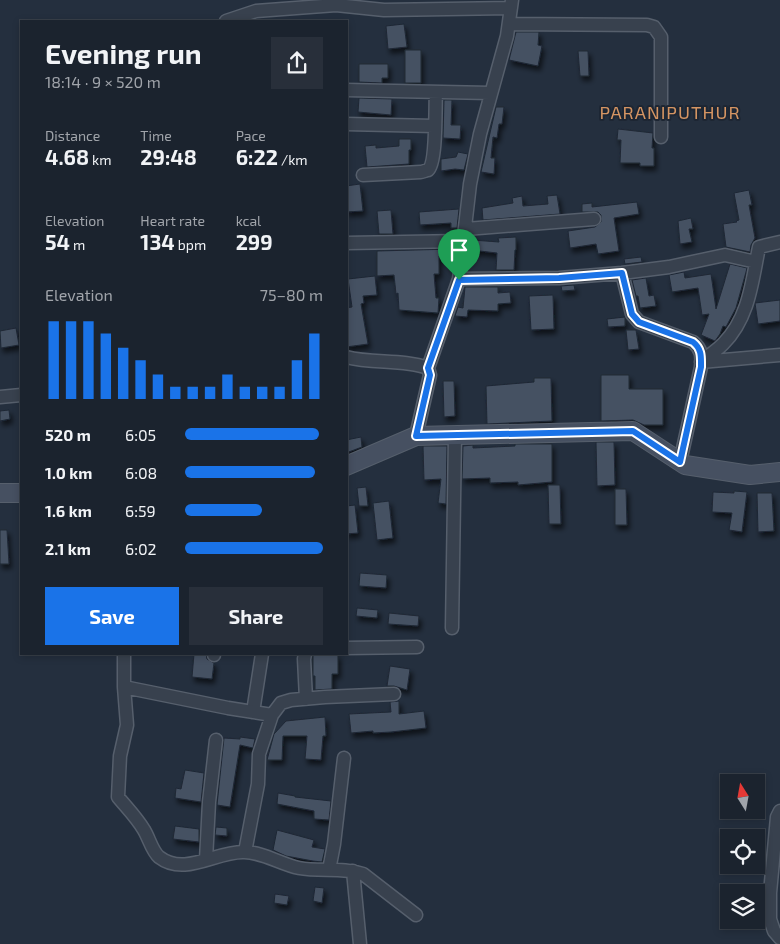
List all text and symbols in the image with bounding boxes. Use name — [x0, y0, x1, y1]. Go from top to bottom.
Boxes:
text: Evening run — [45, 36, 202, 70]
button: share — [271, 37, 323, 89]
text: 18:14 · 9 × 520 m — [45, 72, 161, 91]
district label: PARANIPUTHUR — [599, 101, 741, 123]
text: Distance — [45, 127, 100, 144]
text: Time — [140, 127, 172, 144]
text: Pace — [236, 127, 266, 144]
text: 4.68 — [45, 144, 89, 169]
text: 29:48 — [140, 144, 197, 169]
text: 6:22 — [236, 144, 278, 169]
text: km — [89, 151, 112, 168]
text: /km — [278, 151, 308, 168]
text: Elevation — [45, 212, 104, 229]
text: Heart rate — [140, 212, 205, 229]
text: kcal — [236, 212, 261, 229]
text: 54 — [45, 229, 70, 254]
text: 134 — [140, 229, 175, 254]
text: 299 — [236, 229, 273, 254]
pin — [438, 229, 480, 280]
text: m — [70, 236, 85, 253]
text: bpm — [175, 236, 206, 253]
icon: arrive — [445, 236, 473, 264]
text: Elevation — [45, 285, 113, 304]
text: 75–80 m — [260, 285, 323, 304]
text: 520 m — [45, 425, 91, 444]
text: 6:05 — [125, 425, 156, 444]
text: 1.0 km — [45, 463, 92, 482]
text: 6:08 — [125, 463, 157, 482]
text: 1.6 km — [45, 501, 92, 520]
text: 6:59 — [125, 501, 156, 520]
text: 2.1 km — [45, 539, 91, 558]
text: 6:02 — [125, 539, 157, 558]
button: Save — [45, 587, 179, 645]
button: Share — [189, 587, 323, 645]
north arrow — [720, 774, 765, 819]
map controls — [720, 774, 765, 929]
button: locate — [720, 829, 765, 874]
button: layers — [720, 884, 765, 929]

